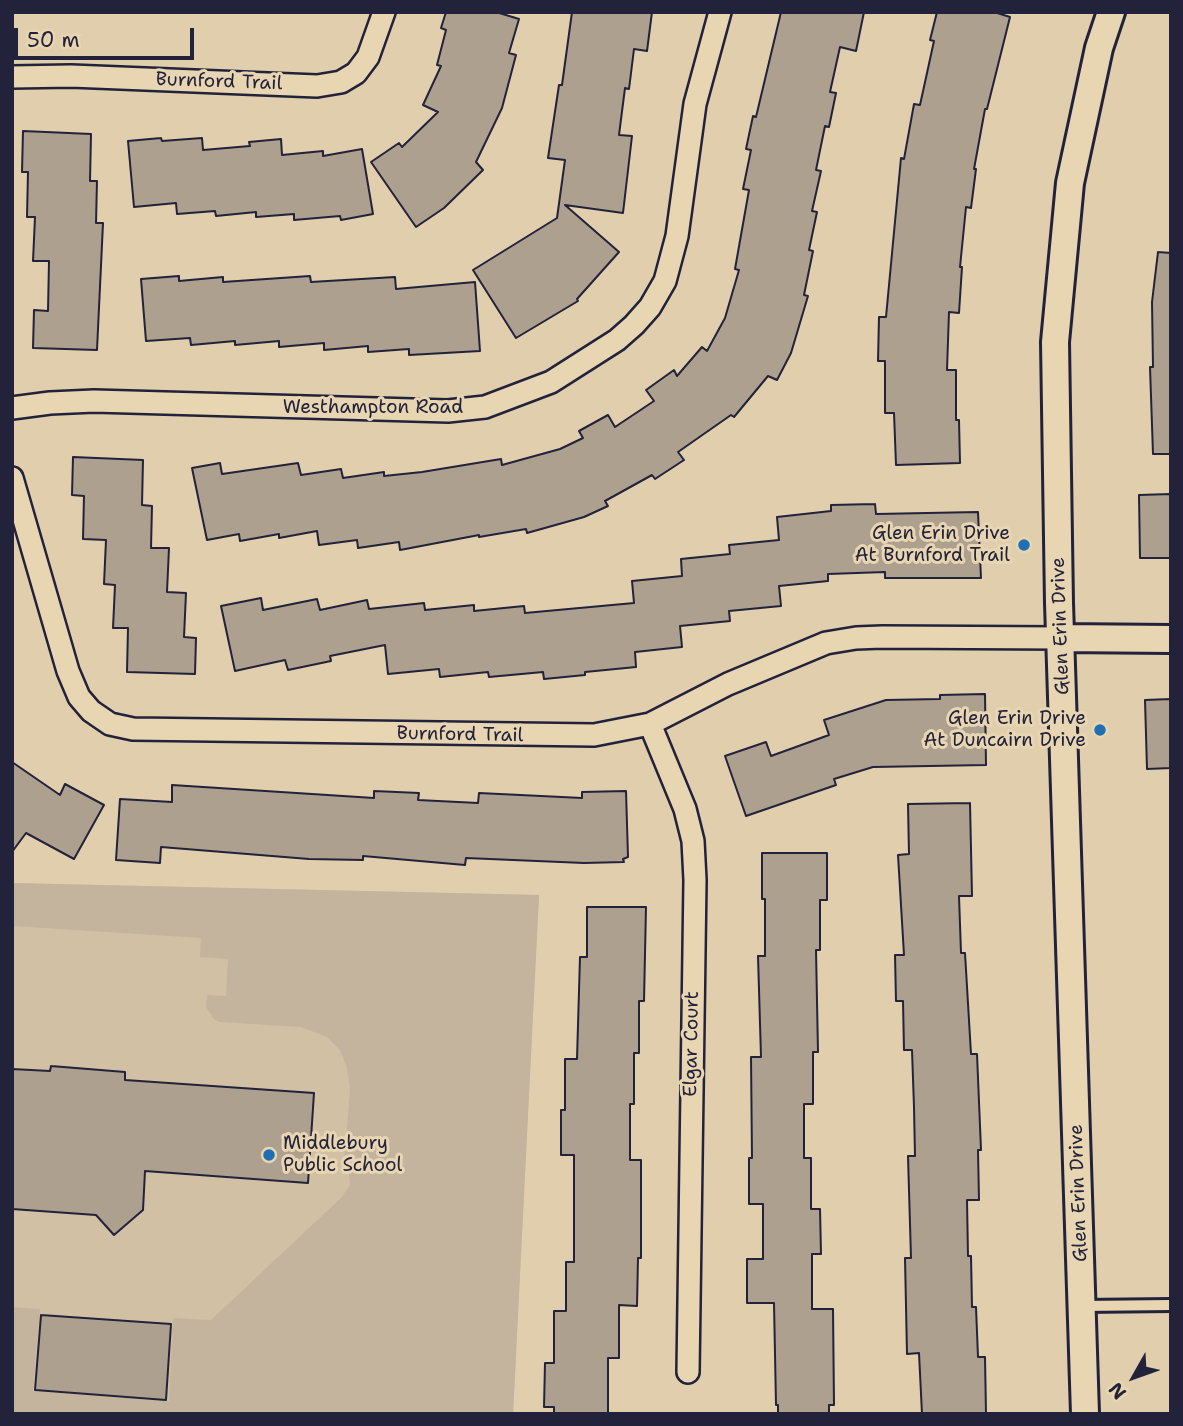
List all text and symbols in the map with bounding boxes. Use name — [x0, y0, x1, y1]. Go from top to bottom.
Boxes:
scale bar — [18, 14, 198, 58]
text: 50 m — [27, 26, 80, 54]
street label: Burnford Trail — [155, 68, 283, 96]
street label: Westhampton Road — [283, 397, 463, 419]
place label: Glen Erin Drive At Burnford Trail — [855, 523, 1010, 567]
marker: Glen Erin Drive At Burnford Trail — [1016, 537, 1032, 553]
street label: Glen Erin Drive — [1047, 557, 1075, 695]
place label: Glen Erin Drive At Duncairn Drive — [923, 708, 1086, 752]
street label: Burnford Trail — [396, 722, 524, 748]
marker: Glen Erin Drive At Duncairn Drive — [1092, 722, 1108, 738]
street label: Elgar Court — [680, 991, 704, 1097]
street label: Glen Erin Drive — [1065, 1124, 1093, 1262]
place label: Middlebury Public School — [283, 1133, 402, 1177]
marker: Middlebury Public School — [261, 1147, 277, 1163]
north arrow — [1099, 1342, 1169, 1412]
text: N — [1103, 1377, 1132, 1405]

